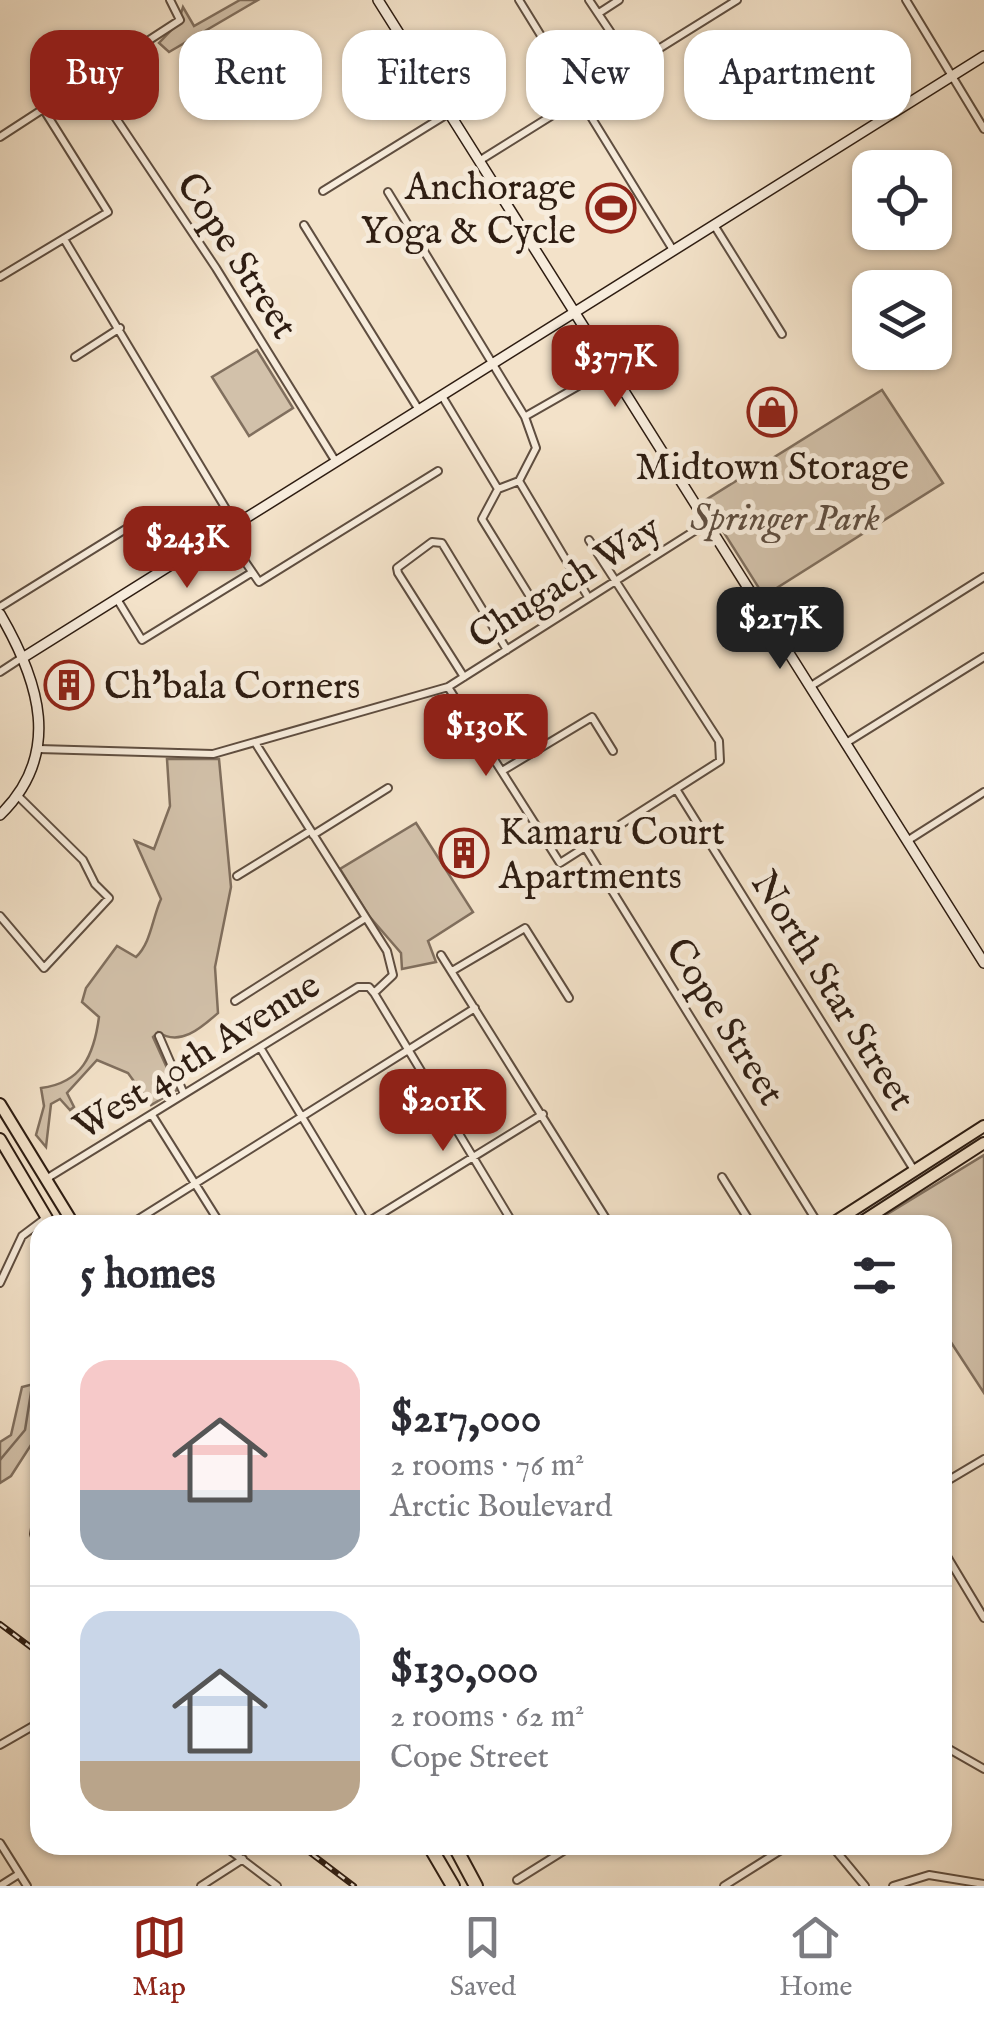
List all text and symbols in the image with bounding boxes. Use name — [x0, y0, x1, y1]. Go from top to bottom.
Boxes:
chip: Buy — [30, 30, 159, 120]
chip: Rent — [179, 30, 322, 120]
chip: Filters — [342, 30, 506, 120]
chip: New — [526, 30, 664, 120]
chip: Apartment — [684, 30, 911, 120]
map controls — [852, 150, 952, 370]
button: locate — [852, 150, 952, 250]
street label: Cope Street — [164, 165, 307, 349]
place label: Anchorage Yoga & Cycle — [361, 165, 576, 257]
sports icon: Anchorage Yoga & Cycle — [585, 182, 637, 234]
button: layers — [852, 270, 952, 370]
pin: $377K — [545, 325, 685, 410]
text: $377K — [574, 337, 656, 378]
shop icon: Midtown Storage — [746, 386, 798, 438]
place label: Midtown Storage — [635, 445, 909, 493]
park label: Springer Park — [690, 496, 880, 544]
street label: Chugach Way — [461, 505, 671, 661]
pin: $243K — [117, 506, 257, 591]
text: $243K — [145, 518, 229, 559]
pin: $217K — [710, 587, 850, 672]
text: $217K — [739, 599, 821, 640]
building icon: Ch'bala Corners — [43, 659, 95, 711]
place label: Ch'bala Corners — [104, 664, 360, 712]
pin: $130K — [416, 694, 556, 779]
text: $130K — [446, 706, 526, 747]
place label: Kamaru Court Apartments — [498, 810, 725, 902]
building icon: Kamaru Court Apartments — [438, 827, 490, 879]
street label: North Star Street — [739, 863, 924, 1120]
street label: Cope Street — [653, 930, 794, 1115]
street label: West 40th Avenue — [66, 963, 330, 1152]
pin: $201K — [373, 1069, 513, 1154]
text: $201K — [401, 1081, 485, 1122]
icon: filters — [847, 1248, 902, 1303]
text: 5 homes — [80, 1249, 216, 1302]
text: $217,000 — [390, 1393, 541, 1446]
icon: home — [160, 1400, 280, 1520]
text: 2 rooms · 76 m² — [390, 1446, 584, 1487]
text: Arctic Boulevard — [390, 1487, 612, 1528]
text: $130,000 — [390, 1644, 538, 1697]
icon: home — [160, 1651, 280, 1771]
text: 2 rooms · 62 m² — [390, 1697, 584, 1738]
text: Cope Street — [390, 1738, 549, 1779]
tab: Map — [132, 1910, 187, 2005]
tab: Saved — [450, 1910, 516, 2005]
tab: Home — [779, 1910, 852, 2005]

